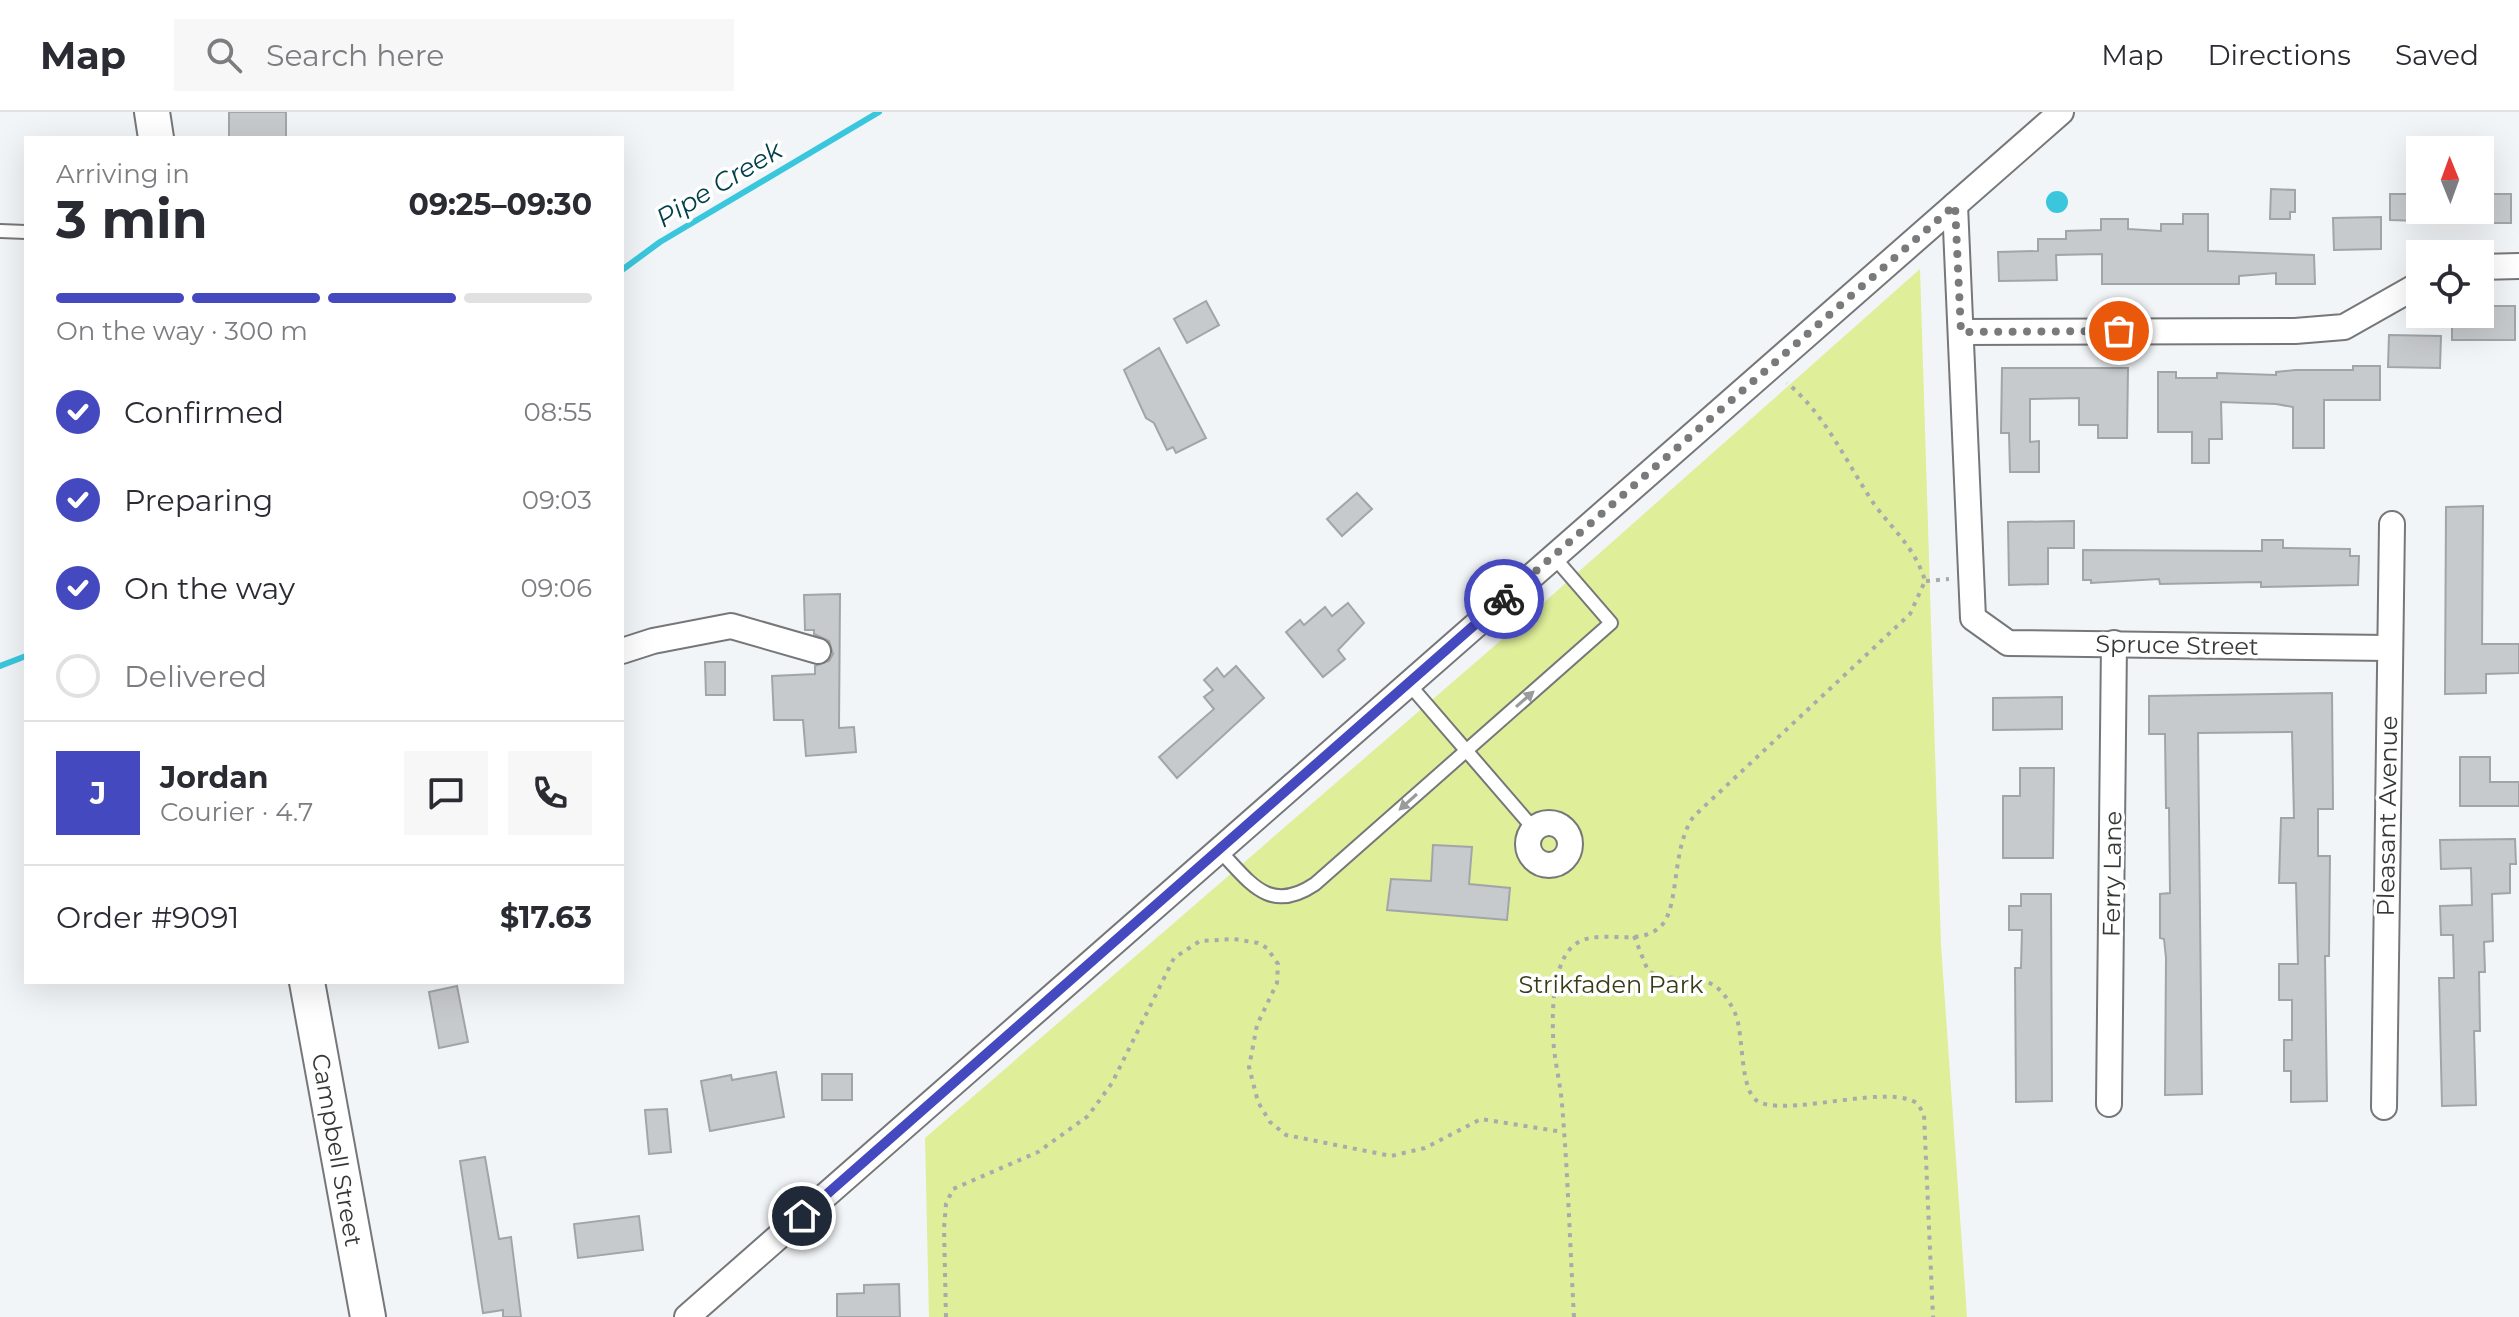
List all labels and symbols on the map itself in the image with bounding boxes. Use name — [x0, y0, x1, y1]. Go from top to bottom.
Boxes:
water label: Pipe Creek — [650, 133, 789, 234]
north arrow — [2406, 136, 2494, 224]
pin — [2085, 297, 2153, 365]
courier — [1464, 559, 1544, 639]
street label: Spruce Street — [2095, 629, 2259, 661]
one-way arrow — [1514, 691, 1534, 708]
street label: Pleasant Avenue — [2371, 715, 2403, 917]
one-way arrow — [1398, 793, 1417, 811]
street label: Ferry Lane — [2096, 811, 2128, 937]
park label: Strikfaden Park — [1519, 970, 1704, 999]
street label: Campbell Street — [306, 1051, 368, 1249]
pin — [768, 1182, 836, 1250]

